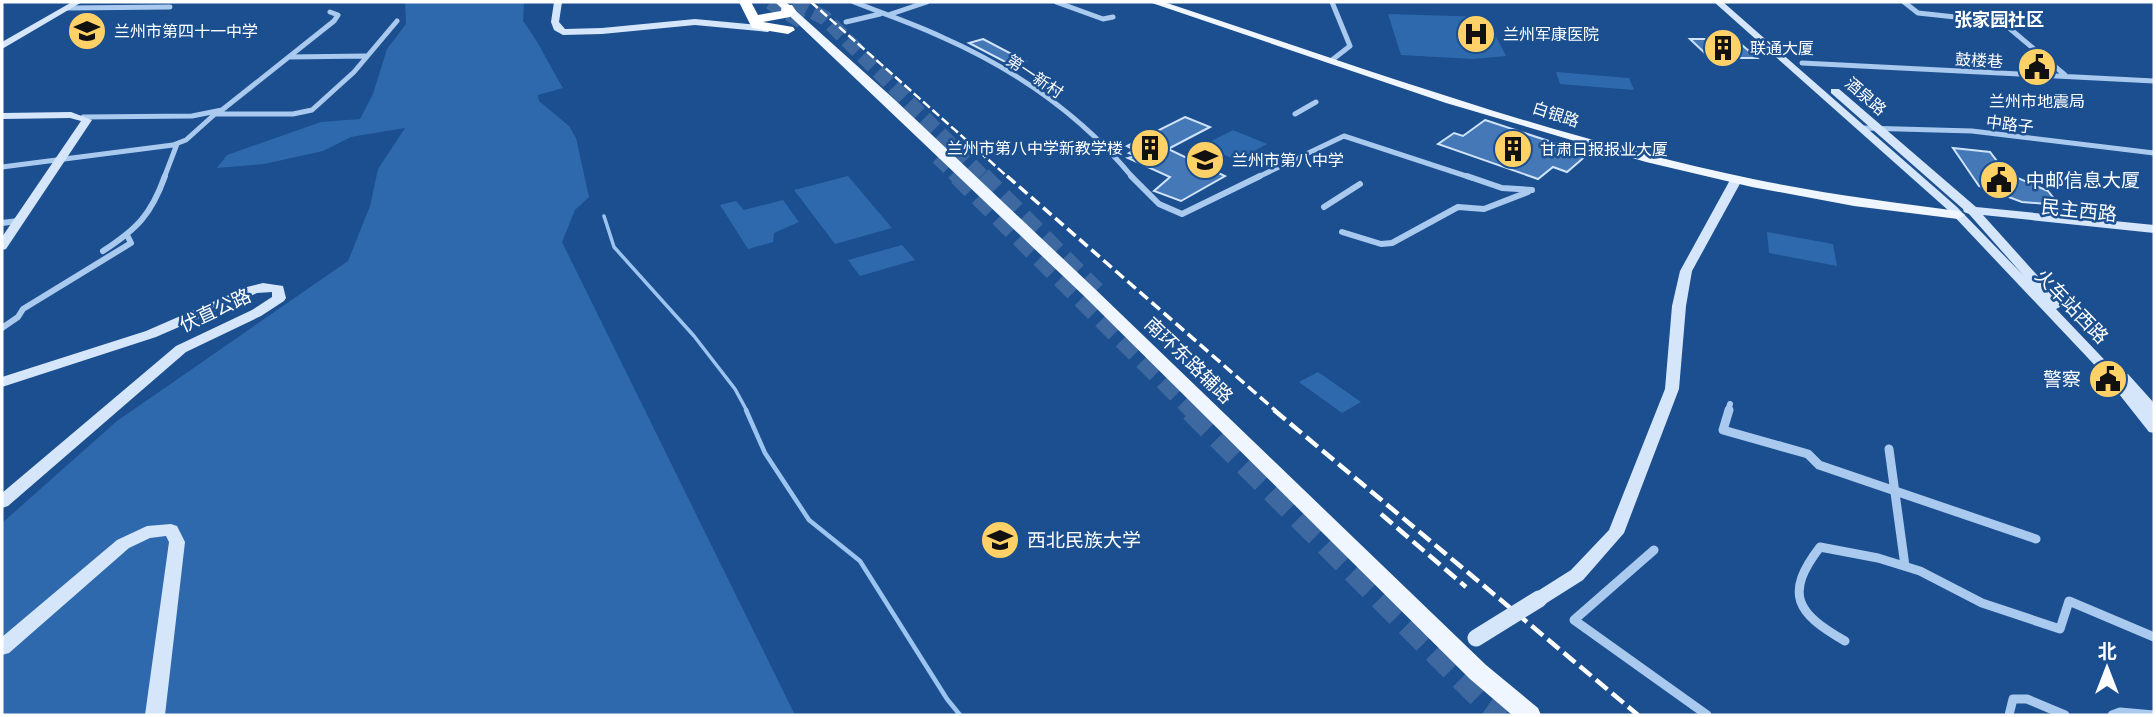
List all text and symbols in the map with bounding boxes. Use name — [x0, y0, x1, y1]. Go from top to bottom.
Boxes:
district label: 张家园社区 — [1954, 9, 2044, 30]
school or university icon: 兰州市第四十一中学 — [66, 10, 108, 52]
hospital icon: 兰州军康医院 — [1455, 13, 1497, 55]
place label: 兰州市第四十一中学 — [114, 21, 258, 41]
place label: 兰州军康医院 — [1503, 24, 1599, 44]
building icon: 联通大厦 — [1702, 27, 1744, 69]
place label: 联通大厦 — [1750, 38, 1814, 58]
public building icon: 兰州市地震局 — [2016, 46, 2058, 88]
street label: 鼓楼巷 — [1955, 49, 2003, 71]
street label: 第一新村 — [1003, 50, 1067, 102]
street label: 酒泉路 — [1841, 73, 1891, 119]
place label: 兰州市地震局 — [1989, 91, 2085, 111]
street label: 白银路 — [1530, 97, 1582, 131]
street label: 中路子 — [1985, 111, 2035, 137]
building icon: 兰州市第八中学新教学楼 — [1129, 127, 1171, 169]
building icon: 甘肃日报报业大厦 — [1492, 128, 1534, 170]
place label: 兰州市第八中学新教学楼 — [947, 138, 1123, 158]
school or university icon: 兰州市第八中学 — [1184, 139, 1226, 181]
place label: 甘肃日报报业大厦 — [1540, 139, 1668, 159]
place label: 兰州市第八中学 — [1232, 150, 1344, 170]
public building icon: 中邮信息大厦 — [1978, 159, 2020, 201]
place label: 中邮信息大厦 — [2026, 169, 2140, 192]
street label: 民主西路 — [2040, 195, 2118, 226]
street label: 火车站西路 — [2030, 264, 2113, 349]
street label: 伏直公路 — [176, 284, 255, 337]
street label: 南环东路辅路 — [1140, 312, 1238, 408]
public building icon: 警察 — [2087, 358, 2129, 400]
place label: 警察 — [2043, 368, 2081, 391]
school or university icon: 西北民族大学 — [979, 519, 1021, 561]
place label: 西北民族大学 — [1027, 529, 1141, 552]
north arrow — [2072, 633, 2142, 703]
text: 北 — [2097, 640, 2117, 663]

